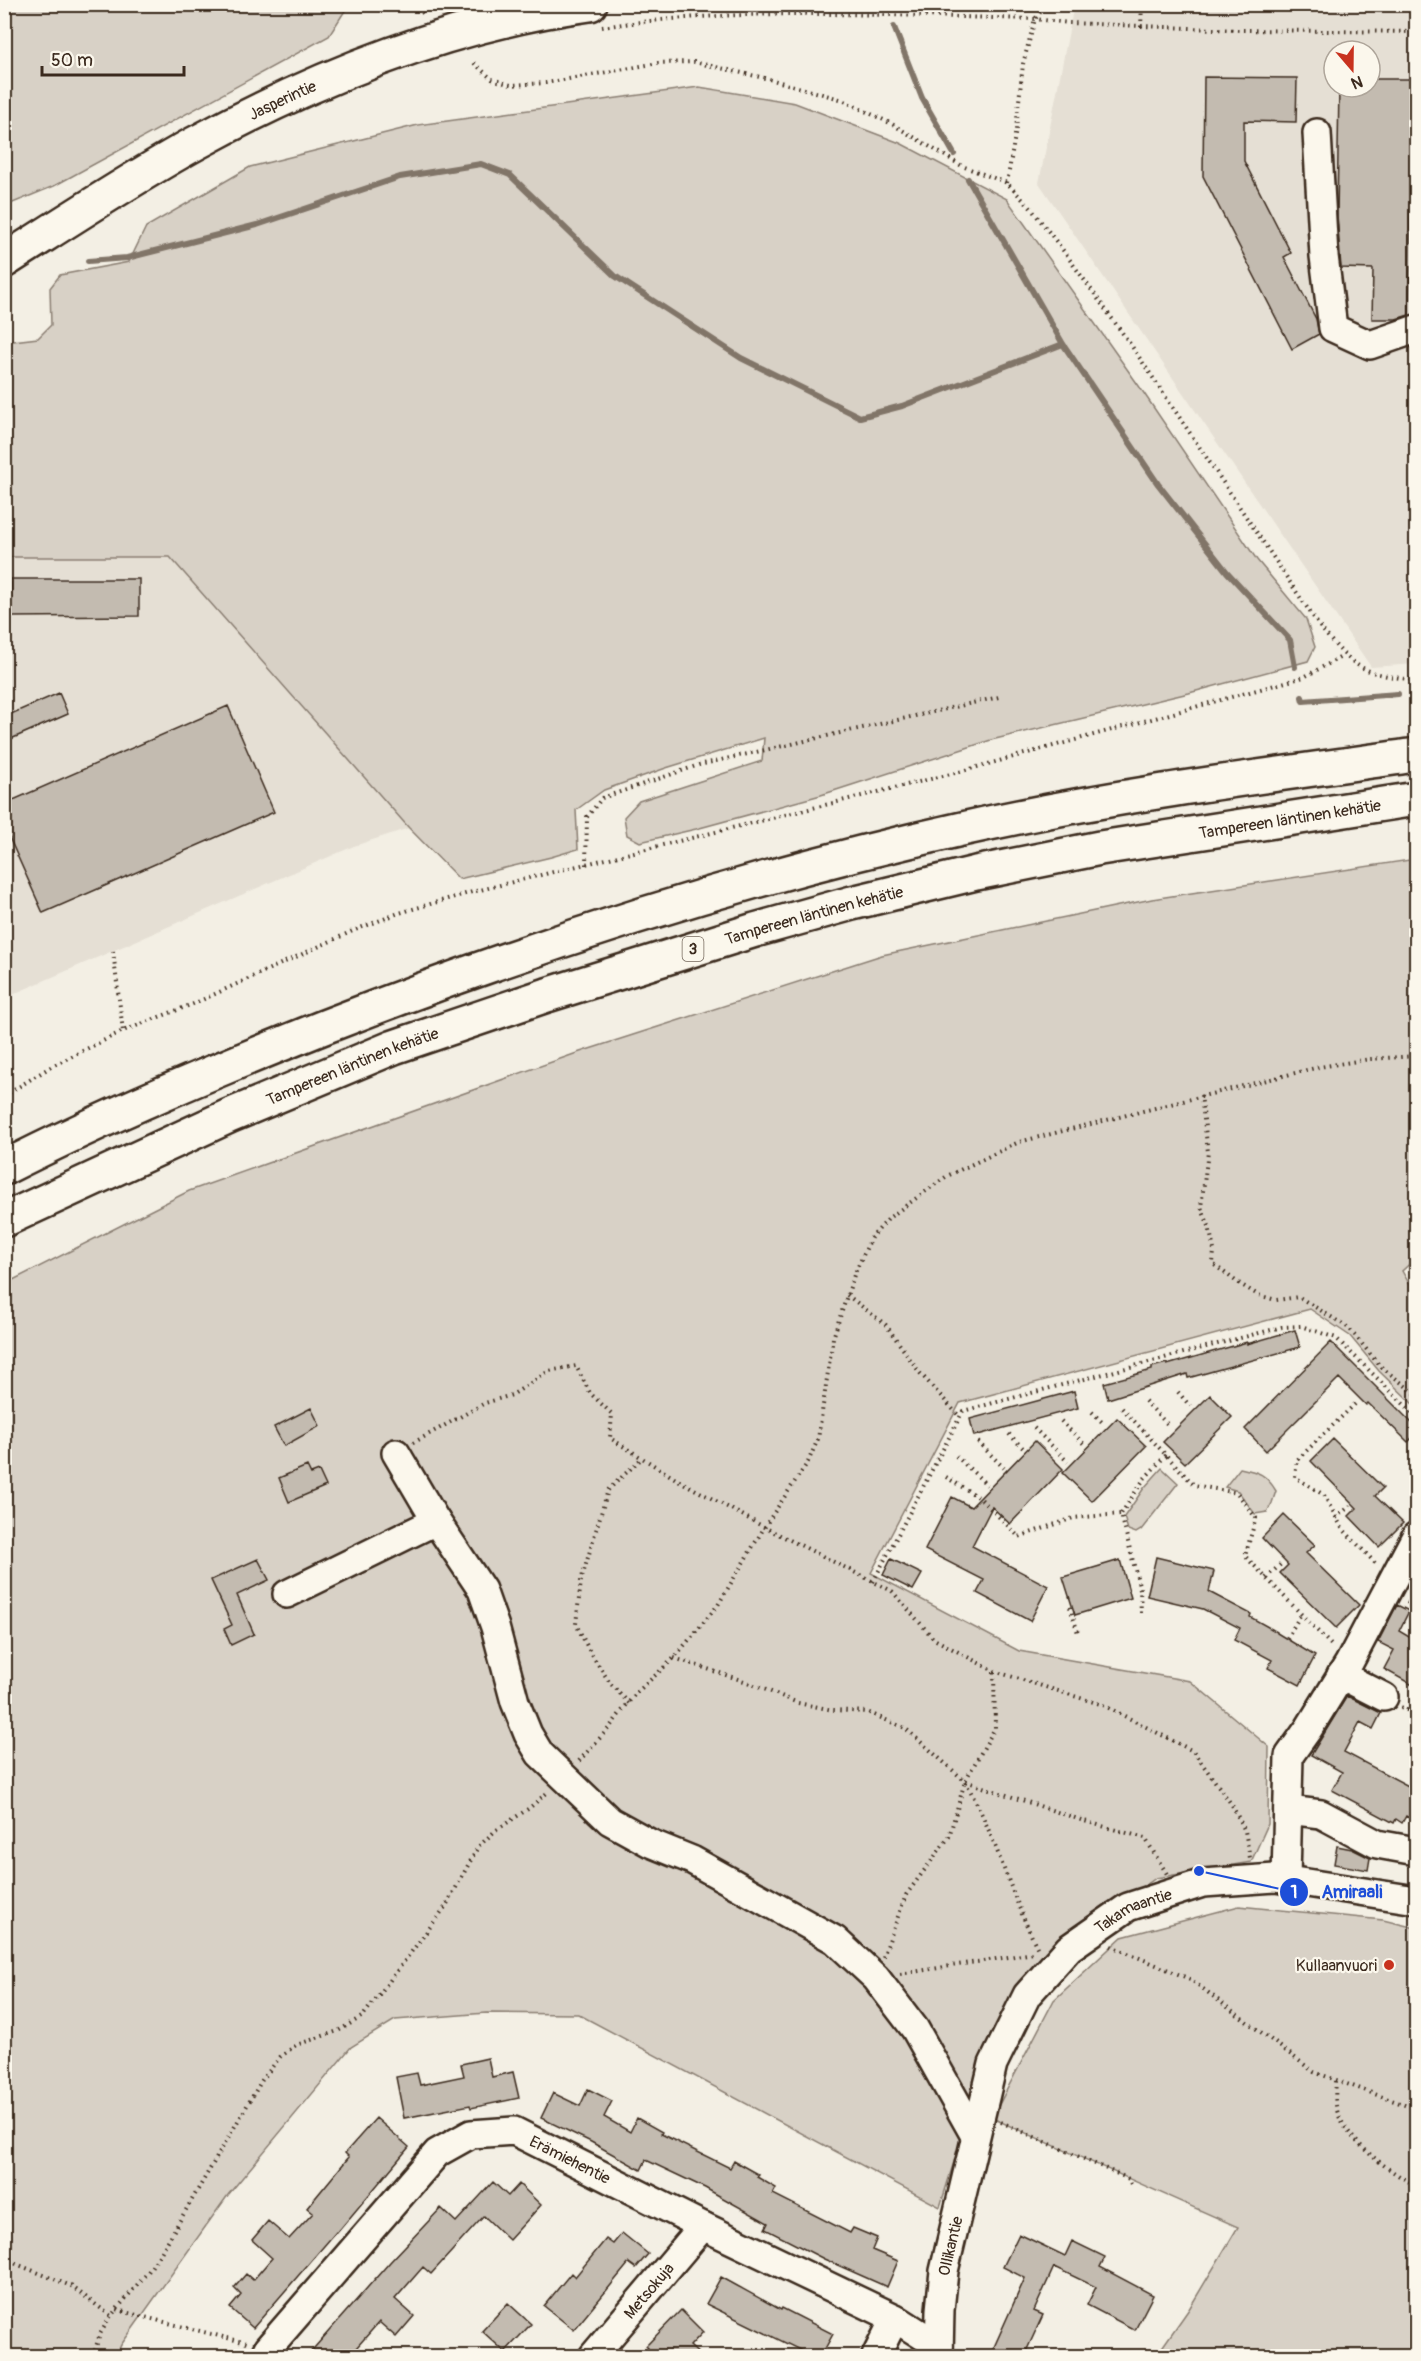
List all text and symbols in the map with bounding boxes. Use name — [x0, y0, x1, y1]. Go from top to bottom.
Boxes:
scale bar — [42, 39, 184, 77]
north arrow — [1322, 39, 1382, 99]
text: 50 m — [51, 49, 93, 72]
text: N — [1348, 71, 1365, 93]
street label: Jasperintie — [246, 76, 320, 125]
street label: Tampereen läntinen kehätie — [1197, 796, 1382, 844]
street label: Tampereen läntinen kehätie — [722, 882, 905, 950]
road number: 3 — [682, 937, 704, 961]
street label: Tampereen läntinen kehätie — [263, 1024, 441, 1110]
callout: Amiraali — [1279, 1874, 1394, 1910]
text: 1 — [1290, 1881, 1298, 1904]
text: Amiraali — [1321, 1881, 1383, 1904]
street label: Takamaantie — [1091, 1885, 1175, 1938]
place label: Kullaanvuori — [1296, 1956, 1377, 1976]
marker: Kullaanvuori — [1382, 1958, 1396, 1972]
street label: Erämiehentie — [526, 2132, 614, 2189]
street label: Ollikantie — [934, 2214, 968, 2278]
street label: Metsokuja — [620, 2259, 679, 2323]

